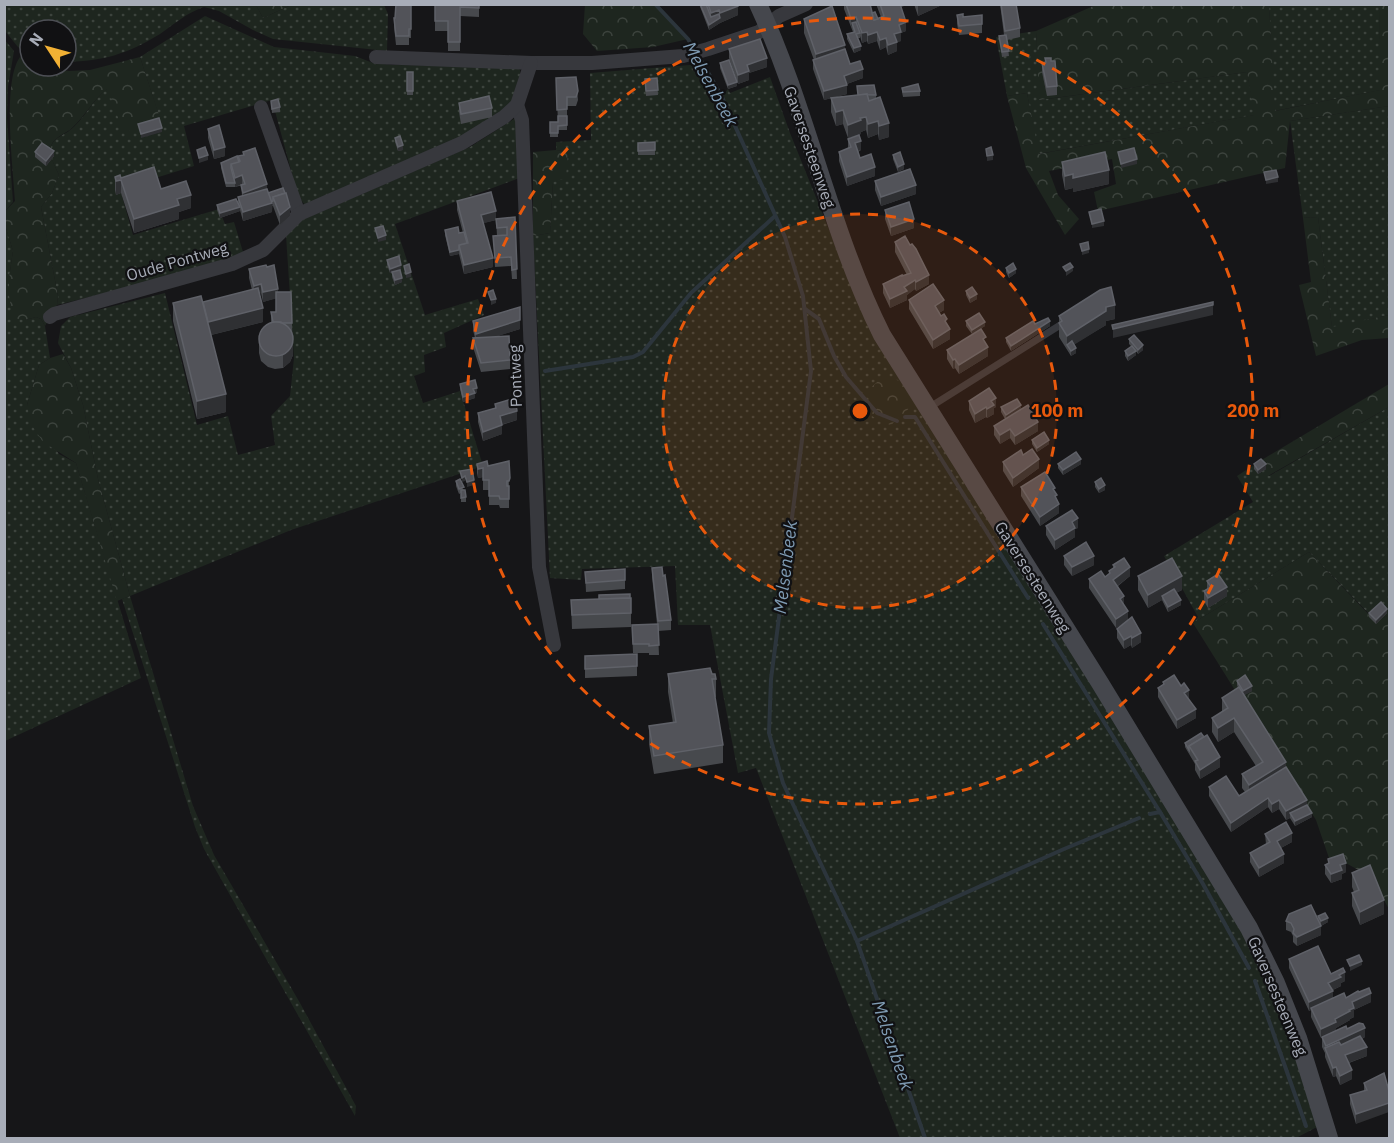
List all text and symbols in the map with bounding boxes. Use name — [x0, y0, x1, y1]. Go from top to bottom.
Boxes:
north arrow — [18, 18, 78, 78]
text: N — [24, 29, 47, 50]
water label: Melsenbeek — [678, 37, 744, 131]
street label: Gaversesteenweg — [780, 83, 840, 211]
street label: Oude Pontweg — [124, 237, 231, 285]
street label: Pontweg — [504, 344, 526, 408]
text: 100 m — [1031, 399, 1083, 422]
text: 200 m — [1227, 399, 1279, 422]
centre of rings — [850, 401, 870, 421]
water label: Melsenbeek — [768, 518, 802, 615]
street label: Gaversesteenweg — [991, 518, 1076, 637]
street label: Gaversesteenweg — [1244, 933, 1312, 1059]
water label: Melsenbeek — [867, 997, 919, 1094]

